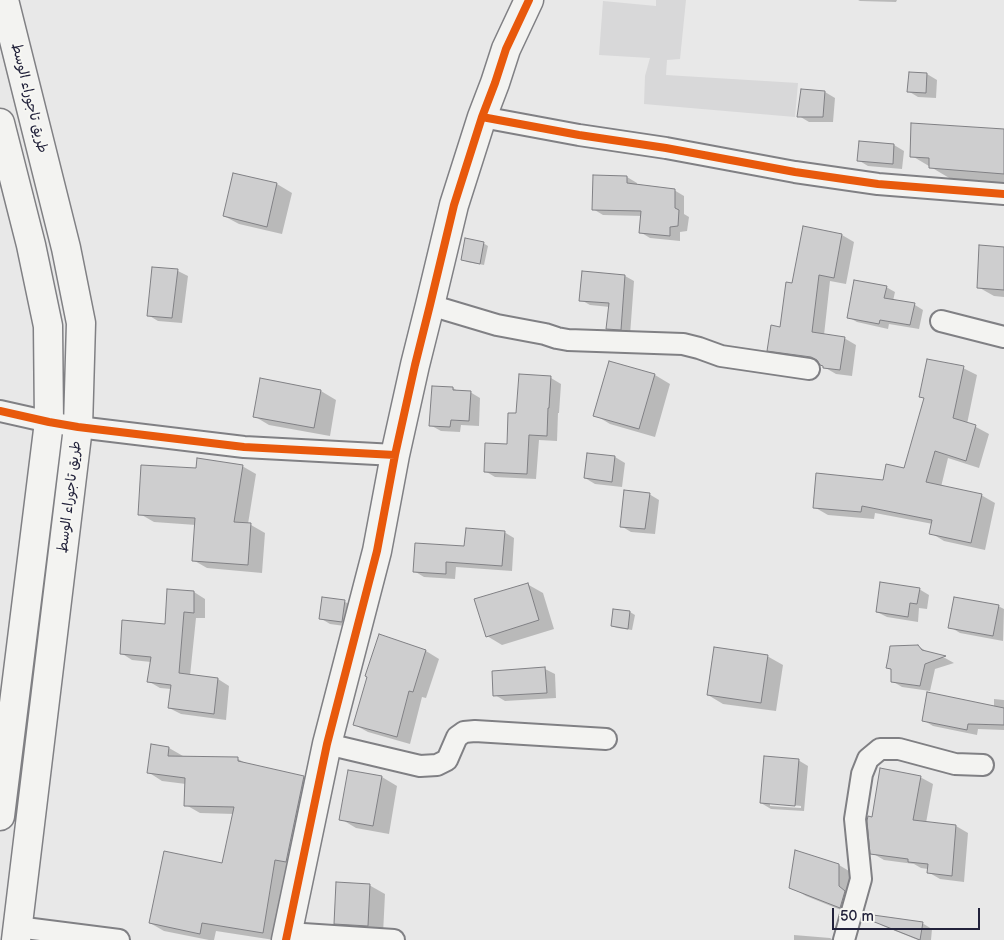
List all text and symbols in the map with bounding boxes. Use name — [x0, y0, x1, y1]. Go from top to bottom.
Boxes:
street label: طريق تاجوراء الوسط — [7, 41, 51, 155]
street label: طريق تاجوراء الوسط — [55, 440, 85, 554]
scale bar — [834, 898, 982, 930]
text: 50 m — [840, 907, 874, 926]

